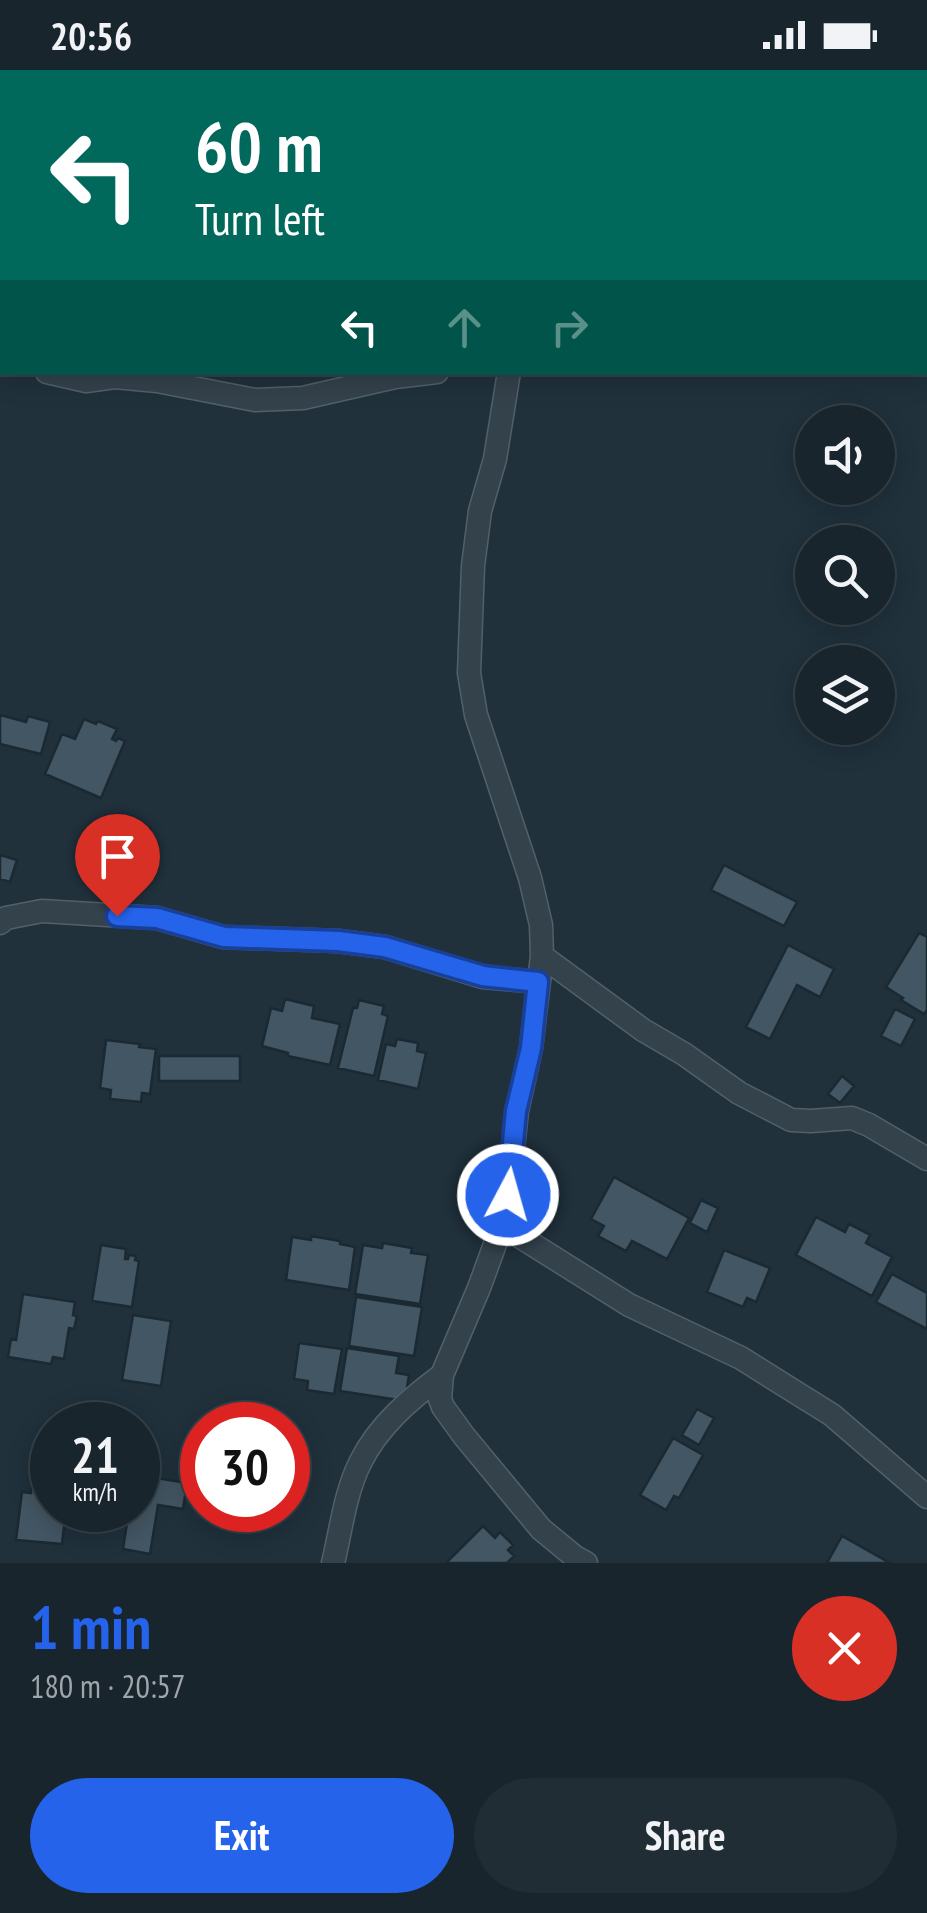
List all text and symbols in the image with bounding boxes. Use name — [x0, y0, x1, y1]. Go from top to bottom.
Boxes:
text: 20:56 — [50, 11, 132, 60]
text: 60 m — [195, 101, 323, 191]
icon: left — [30, 110, 160, 240]
text: Turn left — [195, 189, 325, 247]
icon: left — [332, 300, 387, 355]
icon: ahead — [437, 300, 492, 355]
icon: right — [542, 300, 597, 355]
map controls — [795, 405, 895, 745]
button: sound — [795, 405, 895, 505]
button: search — [795, 525, 895, 625]
button: layers — [795, 645, 895, 745]
pin — [75, 814, 160, 917]
icon: arrive — [90, 829, 145, 884]
position arrow — [456, 1143, 560, 1247]
speed limit sign: 30 — [180, 1402, 310, 1532]
text: 21 — [71, 1422, 119, 1487]
text: km/h — [73, 1476, 117, 1508]
text: 1 min — [30, 1588, 151, 1666]
button: close — [792, 1596, 897, 1701]
text: 180 m · 20:57 — [30, 1665, 185, 1707]
button: Exit — [30, 1778, 454, 1893]
button: Share — [474, 1778, 897, 1893]

